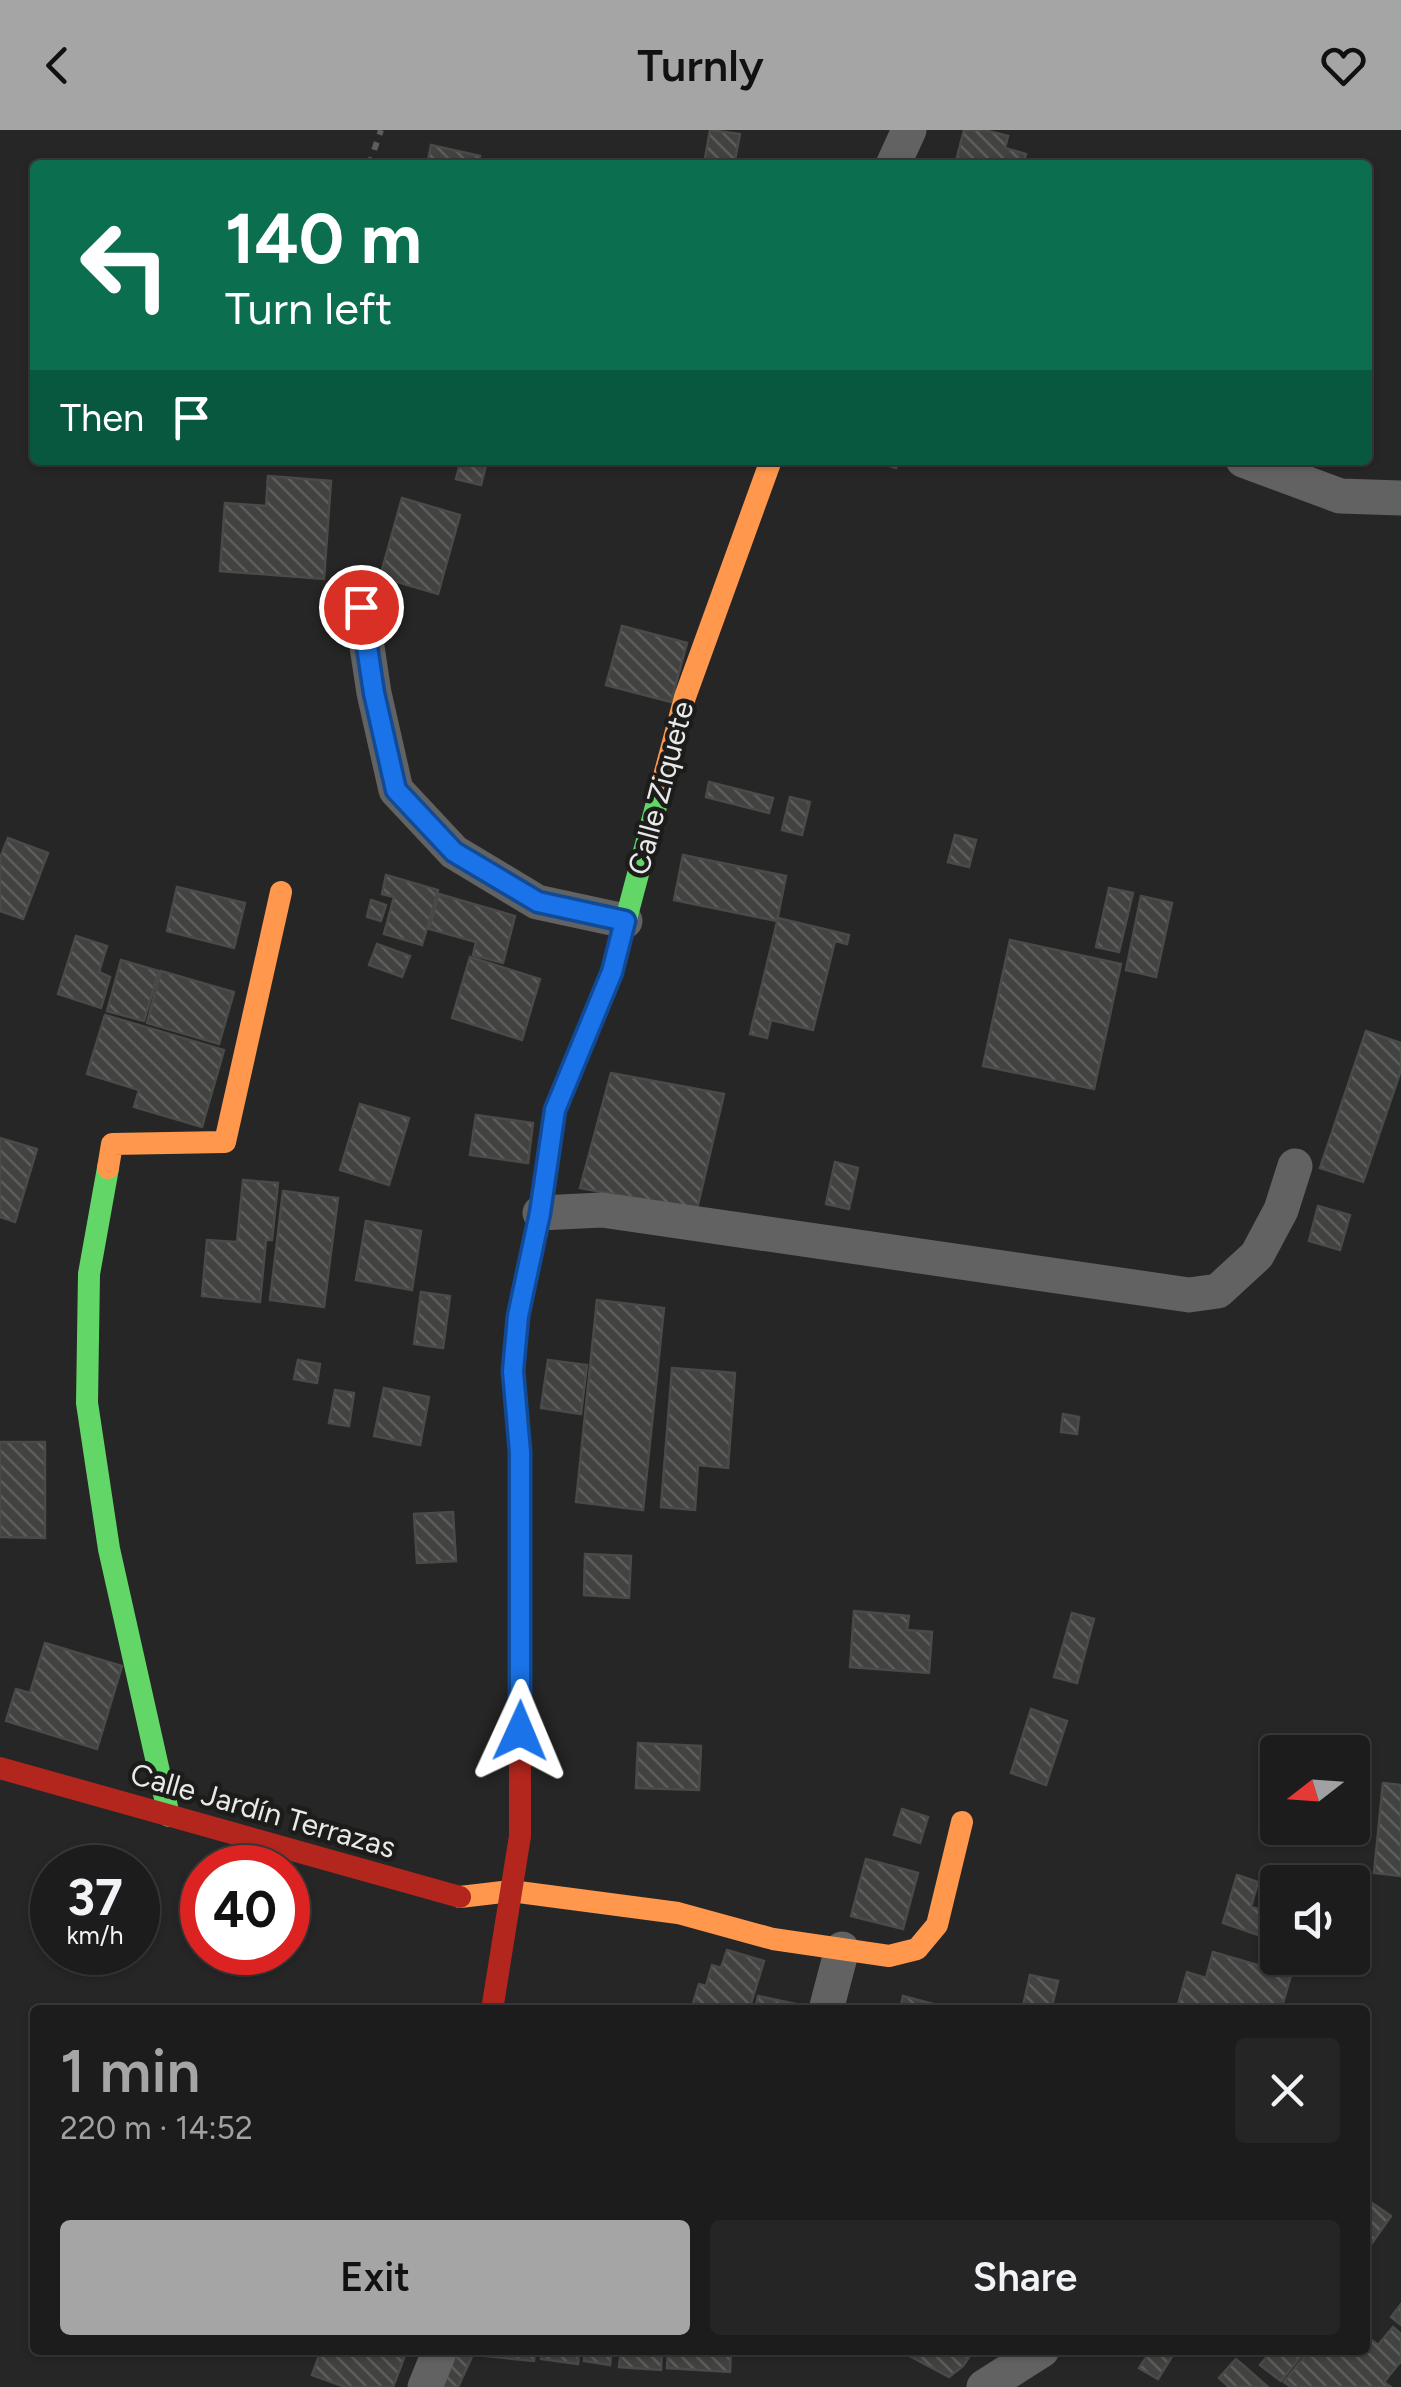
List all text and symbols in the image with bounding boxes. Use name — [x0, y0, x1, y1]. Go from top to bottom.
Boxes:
icon: back — [30, 38, 85, 93]
text: Turnly — [637, 38, 764, 92]
icon: heart — [1316, 38, 1371, 93]
text: 140 m — [225, 196, 422, 281]
icon: left — [60, 200, 190, 330]
text: Turn left — [225, 281, 392, 335]
icon: arrive — [164, 390, 219, 445]
text: Then — [60, 395, 144, 441]
pin — [319, 565, 404, 650]
icon: arrive — [334, 580, 389, 635]
street label: Calle Ziquete — [620, 697, 701, 879]
position arrow — [468, 1679, 572, 1783]
north arrow — [1260, 1735, 1370, 1845]
map controls — [1260, 1735, 1370, 1975]
street label: Calle Jardín Terrazas — [126, 1755, 400, 1866]
speed limit sign: 40 — [180, 1845, 310, 1975]
button: sound — [1260, 1865, 1370, 1975]
text: 37 — [67, 1867, 123, 1928]
text: km/h — [66, 1920, 124, 1950]
text: 1 min — [60, 2035, 200, 2107]
button: close — [1235, 2038, 1340, 2143]
text: 220 m · 14:52 — [60, 2109, 253, 2147]
button: Exit — [60, 2220, 690, 2335]
button: Share — [710, 2220, 1340, 2335]

